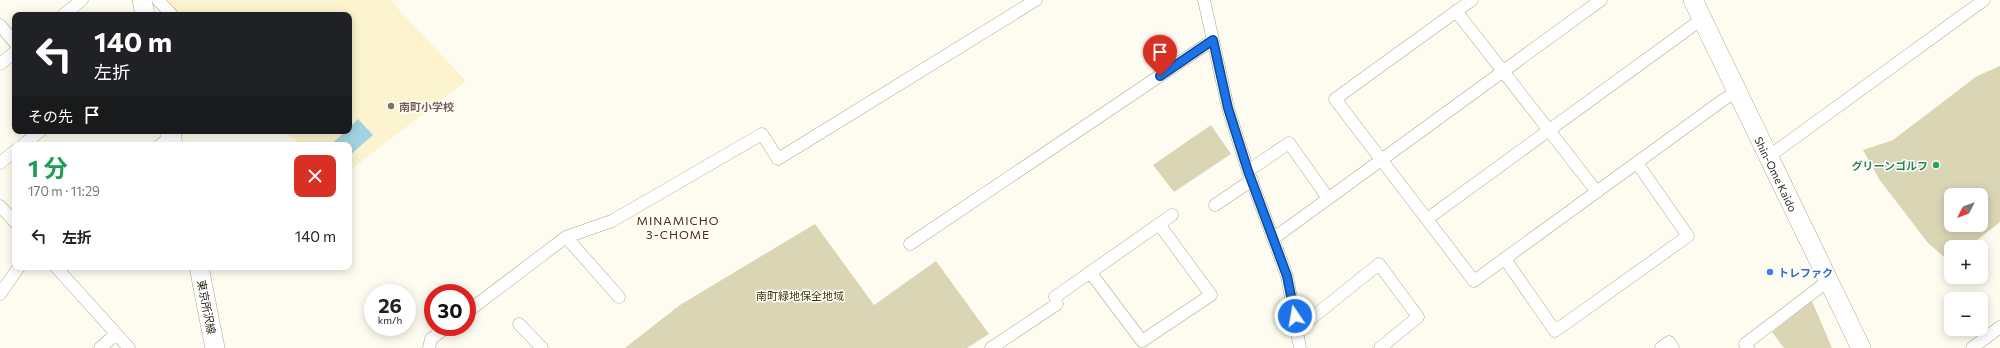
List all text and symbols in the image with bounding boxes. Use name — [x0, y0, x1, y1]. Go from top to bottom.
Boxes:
text: 140 m — [94, 24, 172, 58]
icon: left — [28, 28, 80, 80]
pin — [1143, 35, 1177, 76]
icon: arrive — [1149, 41, 1171, 63]
text: 左折 — [94, 61, 130, 83]
place label: 南町小学校 — [399, 100, 454, 113]
marker: 南町小学校 — [386, 101, 396, 111]
icon: arrive — [81, 104, 103, 126]
text: その先 — [28, 107, 73, 125]
street label: Shin-Ome Kaido — [1752, 134, 1800, 214]
text: 1 分 — [28, 153, 67, 182]
button: close — [294, 155, 336, 197]
place label: グリーンゴルフ — [1852, 159, 1928, 172]
marker: グリーンゴルフ — [1931, 160, 1941, 170]
text: 170 m · 11:29 — [28, 183, 100, 199]
north arrow — [1944, 188, 1988, 232]
map controls — [1944, 188, 1988, 336]
district label: MINAMICHO 3-CHOME — [636, 213, 720, 241]
icon: left — [28, 225, 50, 247]
text: 140 m — [295, 227, 336, 245]
text: 左折 — [62, 228, 92, 246]
button: + — [1944, 240, 1988, 284]
place label: トレファク — [1778, 266, 1833, 279]
marker: トレファク — [1765, 267, 1775, 277]
street label: 東京所沢線 — [195, 279, 219, 335]
speed limit sign: 30 — [424, 284, 476, 336]
park label: 南町緑地保全地域 — [756, 289, 844, 302]
button: − — [1944, 292, 1988, 336]
text: 26 — [378, 293, 402, 317]
position arrow — [1274, 295, 1316, 337]
text: km/h — [378, 314, 402, 326]

